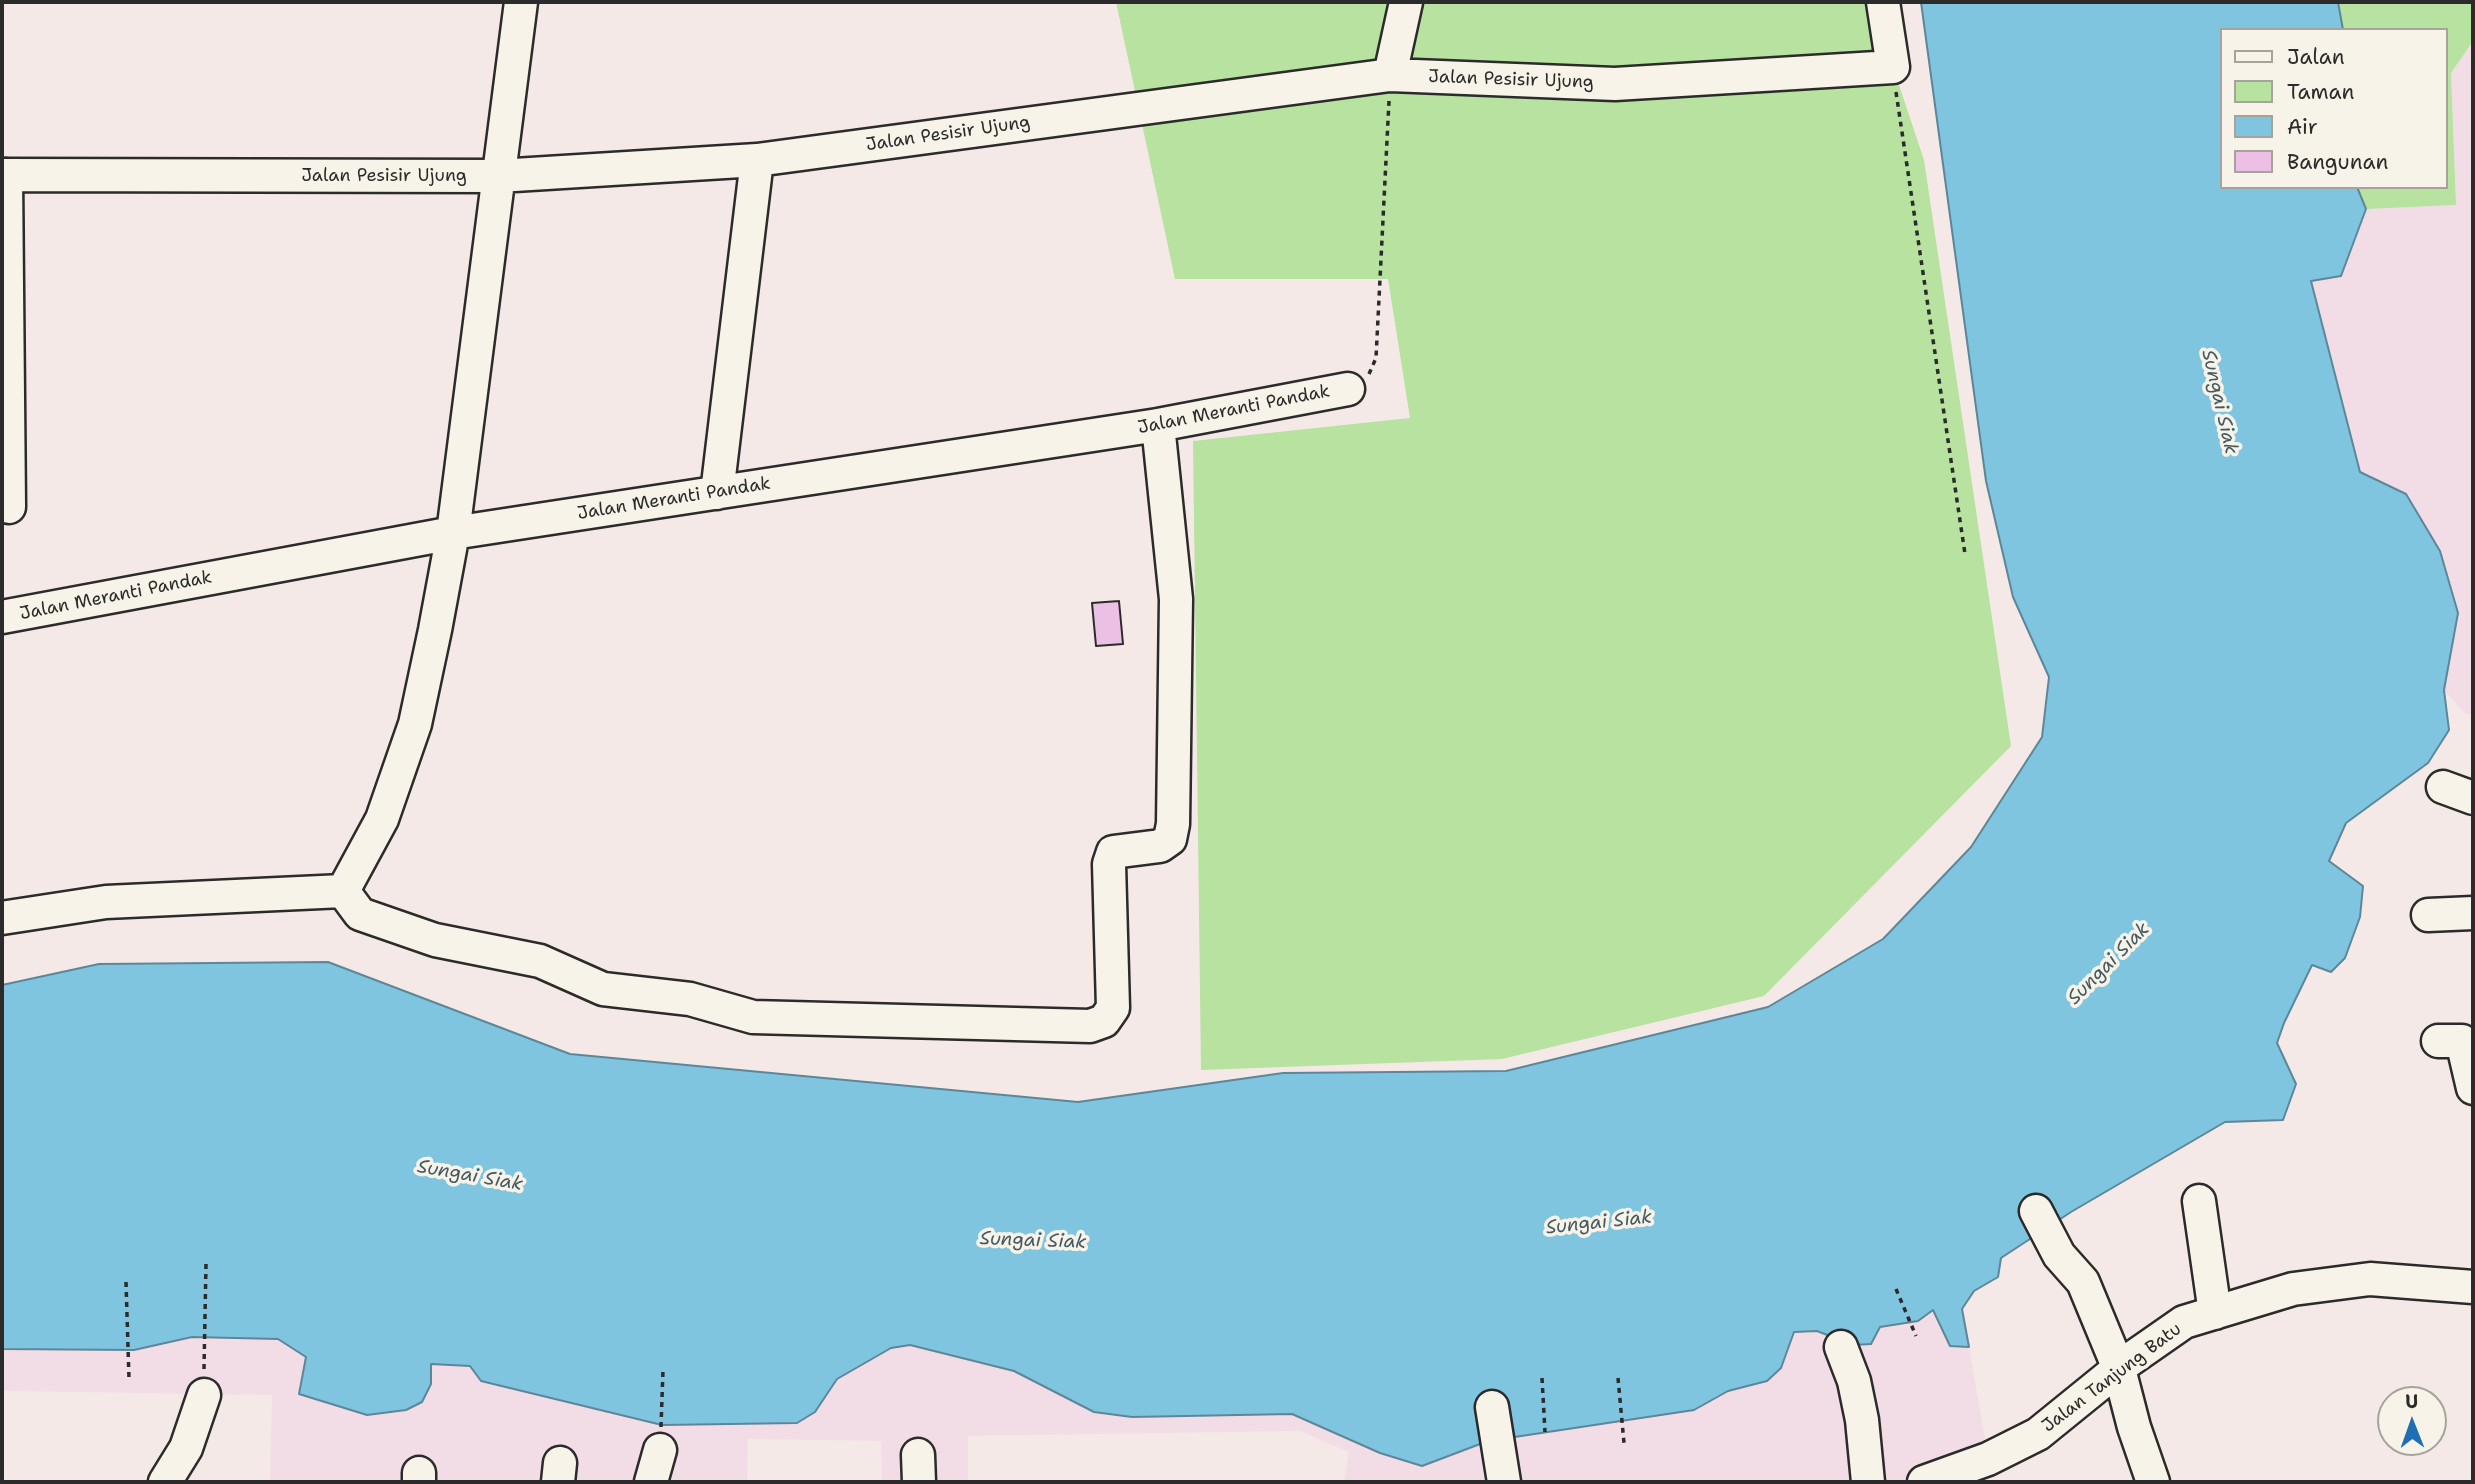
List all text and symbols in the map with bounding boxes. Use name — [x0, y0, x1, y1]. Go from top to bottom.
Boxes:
legend — [2220, 28, 2447, 189]
text: Jalan — [2287, 43, 2345, 71]
street label: Jalan Pesisir Ujung — [1428, 66, 1594, 94]
text: Taman — [2287, 78, 2354, 106]
street label: Jalan Pesisir Ujung — [865, 112, 1031, 156]
text: Air — [2287, 113, 2318, 141]
text: Bangunan — [2287, 148, 2388, 176]
street label: Jalan Pesisir Ujung — [301, 165, 467, 187]
water label: Sungai Siak — [2196, 347, 2242, 457]
street label: Jalan Meranti Pandak — [1136, 381, 1332, 439]
street label: Jalan Meranti Pandak — [576, 473, 772, 525]
street label: Jalan Meranti Pandak — [18, 567, 214, 625]
water label: Sungai Siak — [2063, 918, 2155, 1010]
water label: Sungai Siak — [415, 1156, 525, 1196]
water label: Sungai Siak — [1545, 1206, 1653, 1240]
water label: Sungai Siak — [979, 1228, 1087, 1254]
street label: Jalan Tanjung Batu — [2038, 1319, 2186, 1437]
north arrow — [2377, 1386, 2447, 1456]
text: U — [2405, 1389, 2418, 1414]

